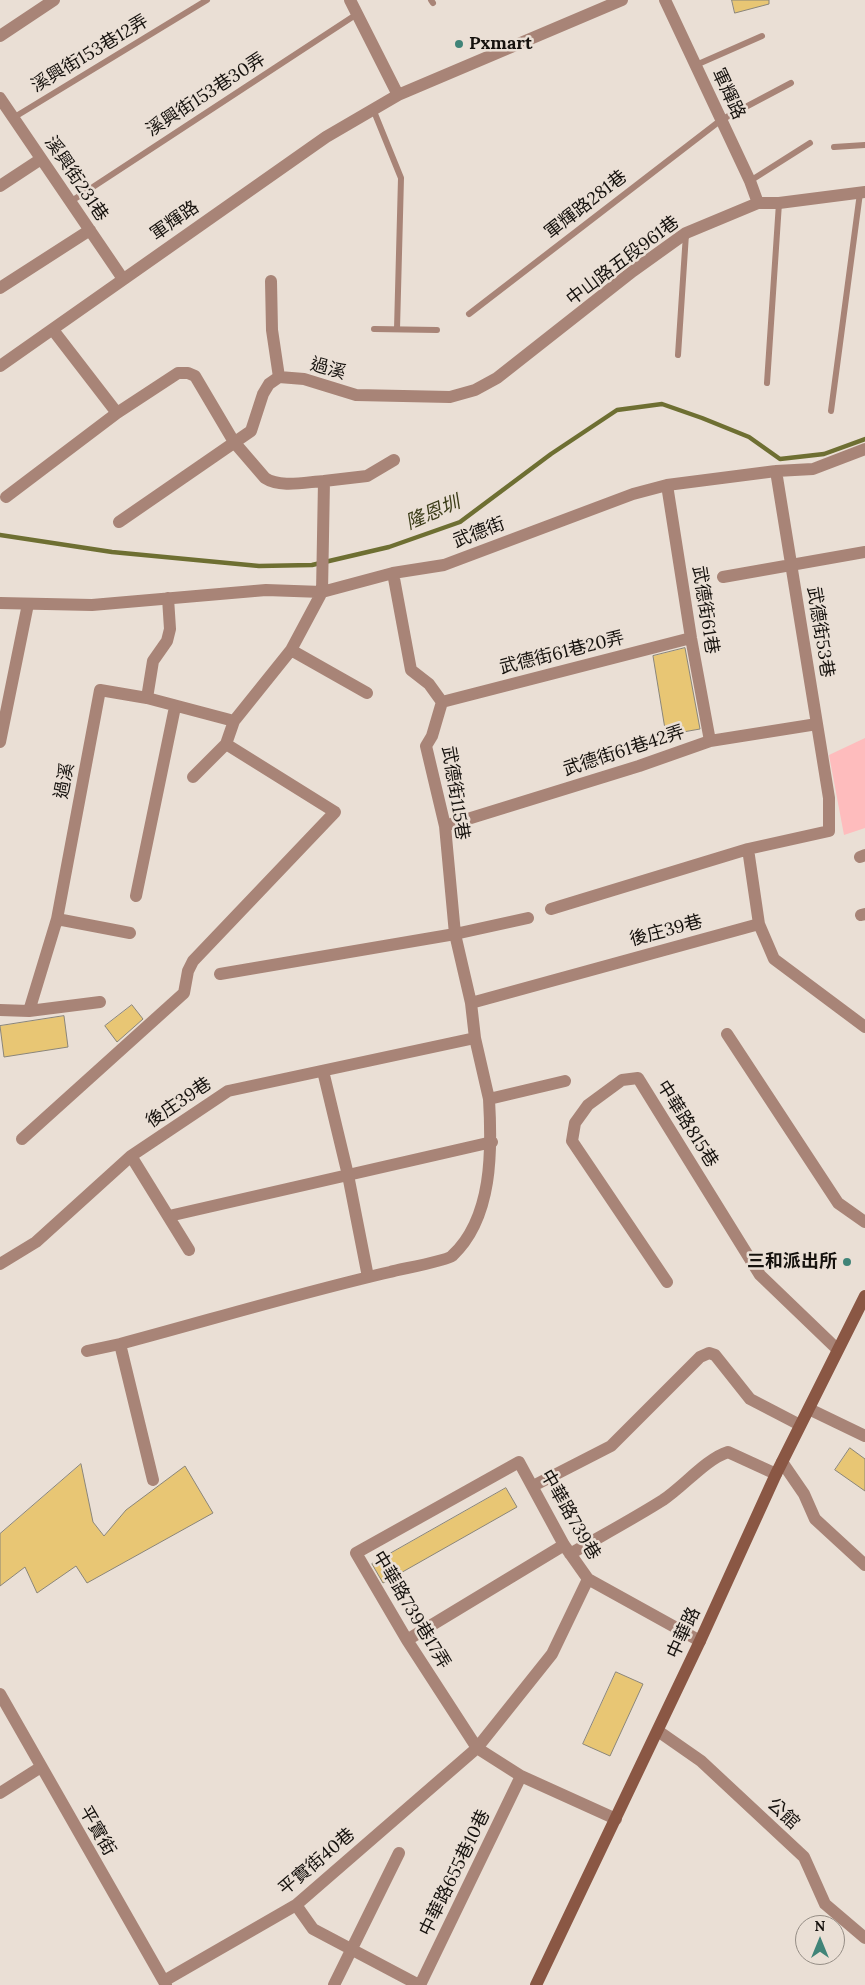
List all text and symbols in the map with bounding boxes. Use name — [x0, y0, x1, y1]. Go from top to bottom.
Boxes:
street label: 溪興街153巷12弄 — [28, 11, 152, 97]
place label: Pxmart — [469, 33, 532, 55]
marker: Pxmart — [453, 38, 465, 50]
street label: 溪興街153巷30弄 — [142, 48, 270, 142]
street label: 軍輝路 — [707, 65, 749, 123]
street label: 溪興街231巷 — [40, 132, 112, 226]
street label: 軍輝路281巷 — [541, 166, 631, 244]
street label: 軍輝路 — [147, 197, 203, 245]
street label: 中山路五段961巷 — [562, 212, 684, 310]
street label: 過溪 — [308, 354, 348, 384]
water label: 隆恩圳 — [402, 491, 464, 535]
street label: 武德街 — [450, 513, 508, 553]
street label: 武德街61巷 — [687, 564, 723, 656]
street label: 武德街53巷 — [802, 585, 838, 679]
street label: 武德街61巷20弄 — [497, 627, 627, 679]
street label: 武德街61巷42弄 — [561, 721, 687, 781]
street label: 武德街115巷 — [437, 744, 473, 842]
street label: 過溪 — [51, 761, 79, 801]
street label: 後庄39巷 — [627, 911, 705, 951]
street label: 後庄39巷 — [142, 1073, 216, 1133]
street label: 中華路815巷 — [652, 1077, 722, 1171]
place label: 三和派出所 — [747, 1251, 837, 1273]
marker: 三和派出所 — [841, 1256, 853, 1268]
street label: 中華路739巷 — [535, 1466, 605, 1564]
street label: 中華路739巷17弄 — [367, 1547, 455, 1673]
street label: 中華路 — [663, 1604, 705, 1662]
street label: 公館 — [762, 1794, 804, 1834]
street label: 平實街 — [74, 1802, 120, 1860]
street label: 中華路655巷10巷 — [415, 1806, 495, 1940]
street label: 平實街40巷 — [274, 1824, 360, 1900]
north arrow — [795, 1915, 845, 1965]
text: N — [815, 1917, 825, 1935]

